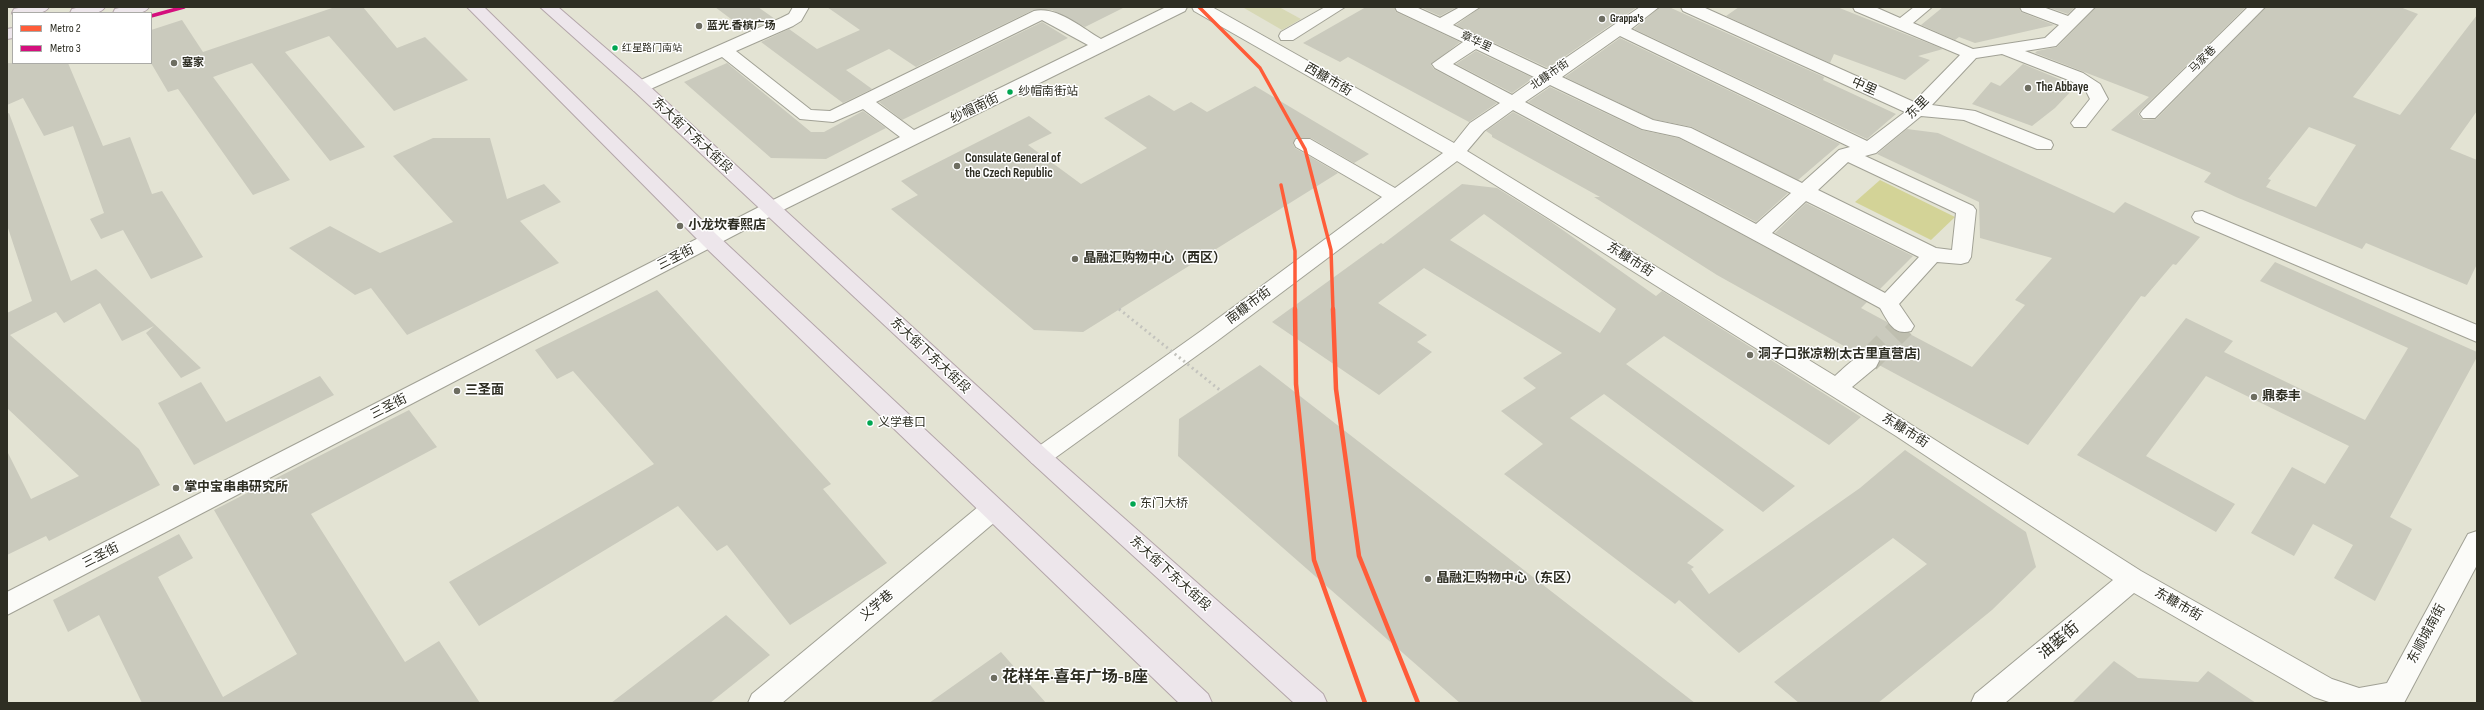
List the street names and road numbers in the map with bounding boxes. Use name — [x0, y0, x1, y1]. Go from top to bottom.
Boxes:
street label: 章华里 — [1458, 29, 1494, 55]
street label: 马家巷 — [2187, 44, 2219, 76]
street label: 北糠市街 — [1528, 57, 1572, 93]
street label: 西糠市街 — [1302, 60, 1354, 100]
street label: 中里 — [1849, 75, 1879, 99]
street label: 纱帽南街 — [948, 91, 1002, 127]
street label: 东里 — [1903, 93, 1933, 123]
street label: 东大街下东大街段 — [649, 95, 735, 177]
street label: 东糠市街 — [1604, 240, 1656, 280]
street label: 三圣街 — [655, 242, 697, 274]
street label: 南糠市街 — [1224, 284, 1274, 328]
street label: 东大街下东大街段 — [887, 315, 973, 397]
street label: 三圣街 — [368, 391, 410, 423]
street label: 东糠市街 — [1879, 411, 1931, 451]
street label: 东大街下东大街段 — [1126, 533, 1214, 615]
street label: 三圣街 — [80, 540, 122, 572]
street label: 东糠市街 — [2152, 585, 2204, 625]
street label: 义学巷 — [857, 587, 897, 625]
street label: 东顺城南街 — [2405, 602, 2449, 666]
street label: 油篓街 — [2034, 618, 2084, 664]

